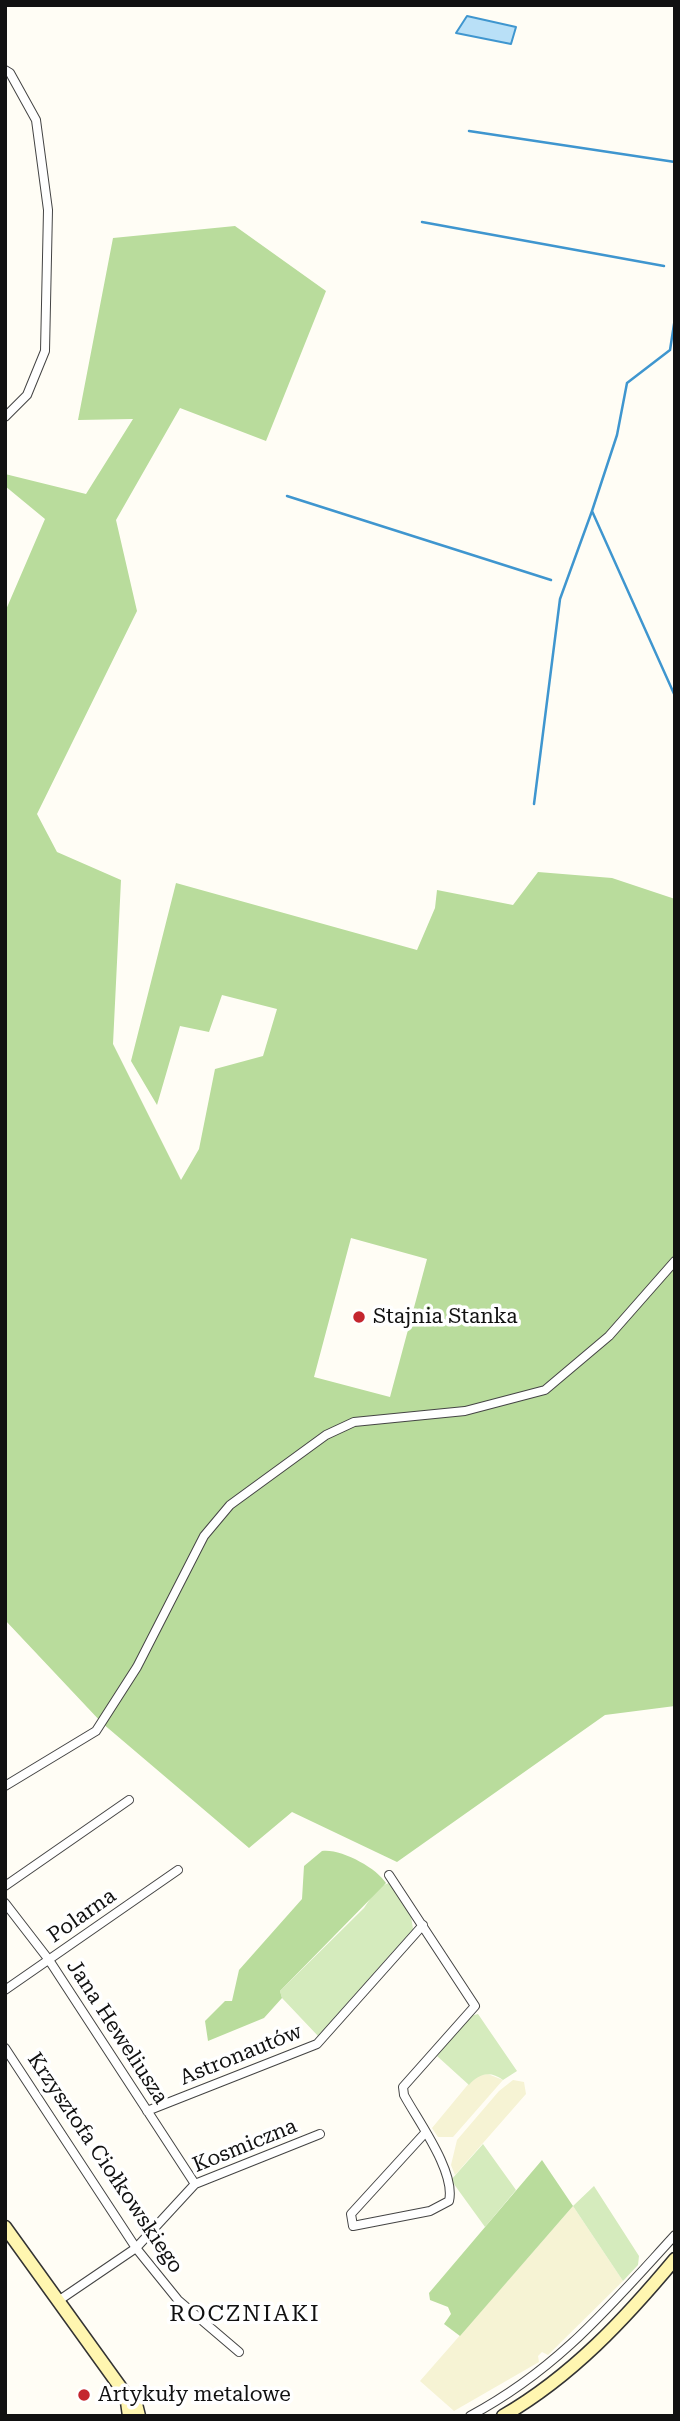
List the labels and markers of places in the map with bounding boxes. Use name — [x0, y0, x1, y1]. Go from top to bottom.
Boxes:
place label: Stajnia Stanka — [373, 1304, 518, 1330]
marker: Stajnia Stanka — [351, 1309, 367, 1325]
place label: Artykuły metalowe — [98, 2382, 291, 2408]
marker: Artykuły metalowe — [76, 2387, 92, 2403]

